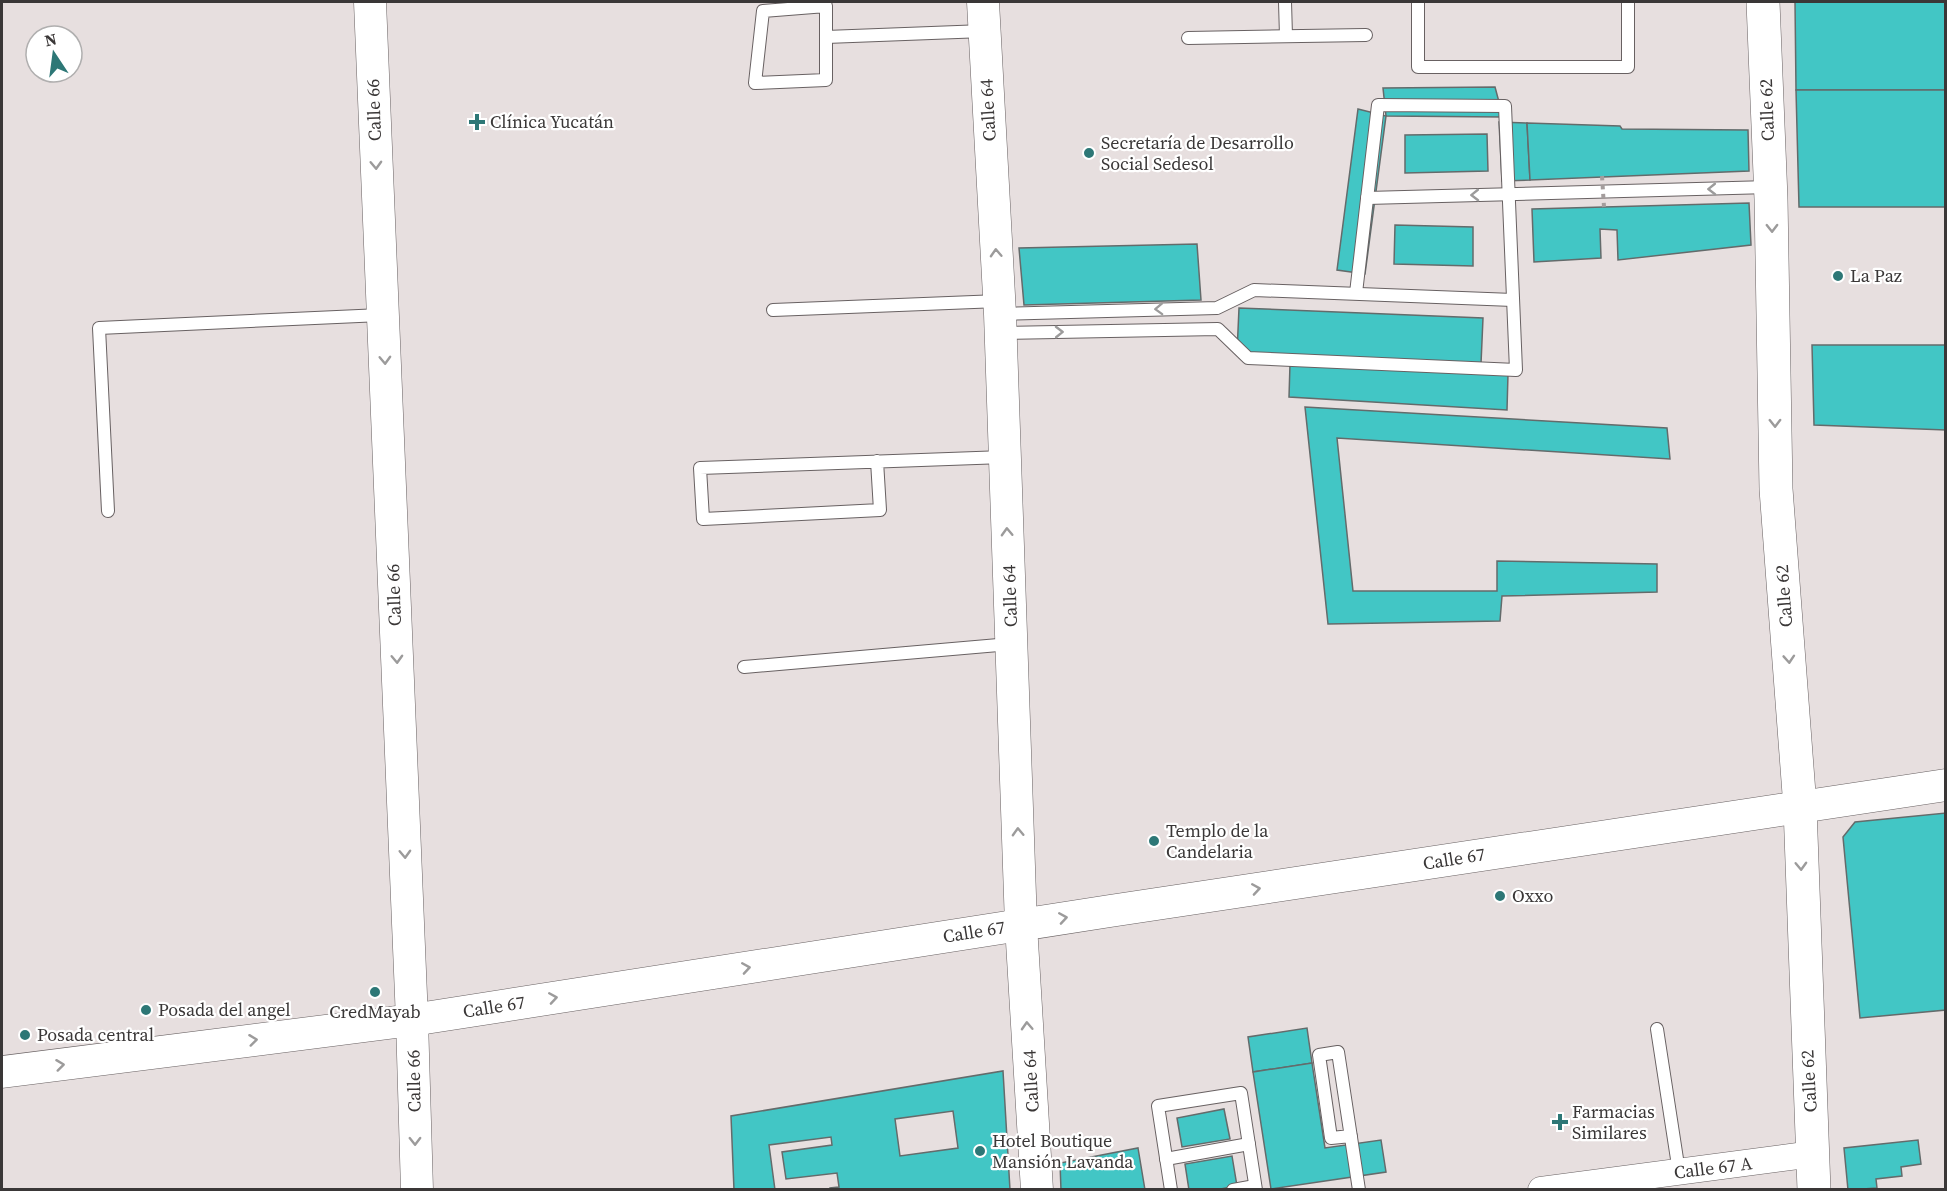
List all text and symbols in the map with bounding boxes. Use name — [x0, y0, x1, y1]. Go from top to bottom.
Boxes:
north arrow — [24, 24, 84, 84]
text: N — [42, 27, 59, 51]
street label: Calle 66 — [360, 78, 387, 142]
street label: Calle 64 — [973, 78, 1002, 142]
street label: Calle 62 — [1753, 78, 1780, 142]
place label: Clínica Yucatán — [490, 109, 614, 134]
marker: Clínica Yucatán — [468, 113, 486, 131]
place label: Secretaría de Desarrollo Social Sedesol — [1101, 130, 1294, 176]
marker: Secretaría de Desarrollo Social Sedesol — [1082, 146, 1096, 160]
one-way arrow — [370, 160, 383, 169]
one-way arrow — [1708, 183, 1717, 195]
one-way arrow — [1471, 189, 1480, 201]
one-way arrow — [1765, 223, 1778, 232]
one-way arrow — [990, 248, 1003, 257]
place label: La Paz — [1850, 263, 1902, 288]
marker: La Paz — [1831, 269, 1845, 283]
one-way arrow — [1154, 303, 1163, 316]
one-way arrow — [1054, 325, 1063, 338]
one-way arrow — [378, 355, 391, 364]
one-way arrow — [1769, 418, 1781, 427]
one-way arrow — [1001, 527, 1014, 536]
street label: Calle 66 — [380, 563, 407, 627]
street label: Calle 64 — [996, 564, 1023, 628]
street label: Calle 62 — [1769, 564, 1798, 628]
one-way arrow — [391, 655, 404, 664]
one-way arrow — [1782, 655, 1795, 664]
place label: Templo de la Candelaria — [1166, 818, 1269, 864]
one-way arrow — [1012, 827, 1024, 836]
marker: Templo de la Candelaria — [1147, 834, 1161, 848]
street label: Calle 67 — [1421, 841, 1487, 876]
one-way arrow — [399, 850, 412, 859]
one-way arrow — [1795, 861, 1808, 870]
one-way arrow — [1251, 883, 1260, 895]
place label: Oxxo — [1512, 883, 1553, 908]
marker: Oxxo — [1493, 889, 1507, 903]
one-way arrow — [1058, 913, 1067, 925]
street label: Calle 67 — [941, 914, 1007, 949]
one-way arrow — [741, 962, 750, 974]
marker: CredMayab — [368, 985, 382, 999]
street label: Calle 67 — [461, 989, 527, 1024]
one-way arrow — [548, 992, 558, 1005]
place label: Posada del angel — [158, 997, 291, 1022]
place label: CredMayab — [329, 999, 421, 1024]
marker: Posada del angel — [139, 1003, 153, 1017]
place label: Posada central — [37, 1022, 154, 1047]
one-way arrow — [1021, 1022, 1034, 1031]
marker: Posada central — [18, 1028, 32, 1042]
one-way arrow — [248, 1034, 258, 1047]
street label: Calle 66 — [400, 1049, 427, 1113]
street label: Calle 64 — [1016, 1049, 1045, 1113]
street label: Calle 62 — [1794, 1049, 1823, 1113]
one-way arrow — [55, 1059, 64, 1071]
place label: Farmacias Similares — [1572, 1099, 1655, 1145]
marker: Farmacias Similares — [1553, 1115, 1567, 1129]
place label: Hotel Boutique Mansión Lavanda — [992, 1128, 1134, 1174]
one-way arrow — [409, 1137, 422, 1146]
marker: Hotel Boutique Mansión Lavanda — [973, 1144, 987, 1158]
street label: Calle 67 A — [1672, 1150, 1754, 1185]

